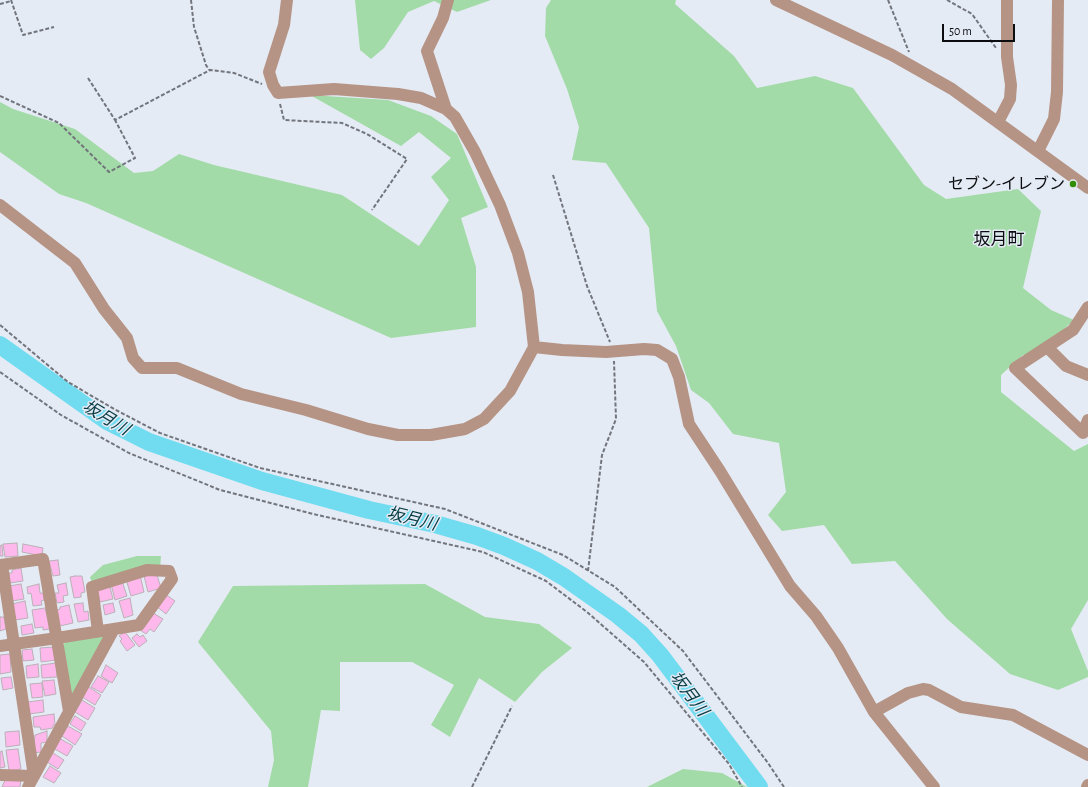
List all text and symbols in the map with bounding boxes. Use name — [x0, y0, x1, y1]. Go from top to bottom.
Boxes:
scale bar — [944, 16, 1017, 42]
text: 50 m — [949, 25, 972, 37]
place label: セブン-イレブン — [948, 174, 1065, 194]
marker: セブン-イレブン — [1068, 179, 1078, 189]
district label: 坂月町 — [974, 230, 1024, 250]
water label: 坂月川 — [79, 396, 133, 440]
water label: 坂月川 — [385, 503, 439, 535]
water label: 坂月川 — [666, 667, 712, 721]

